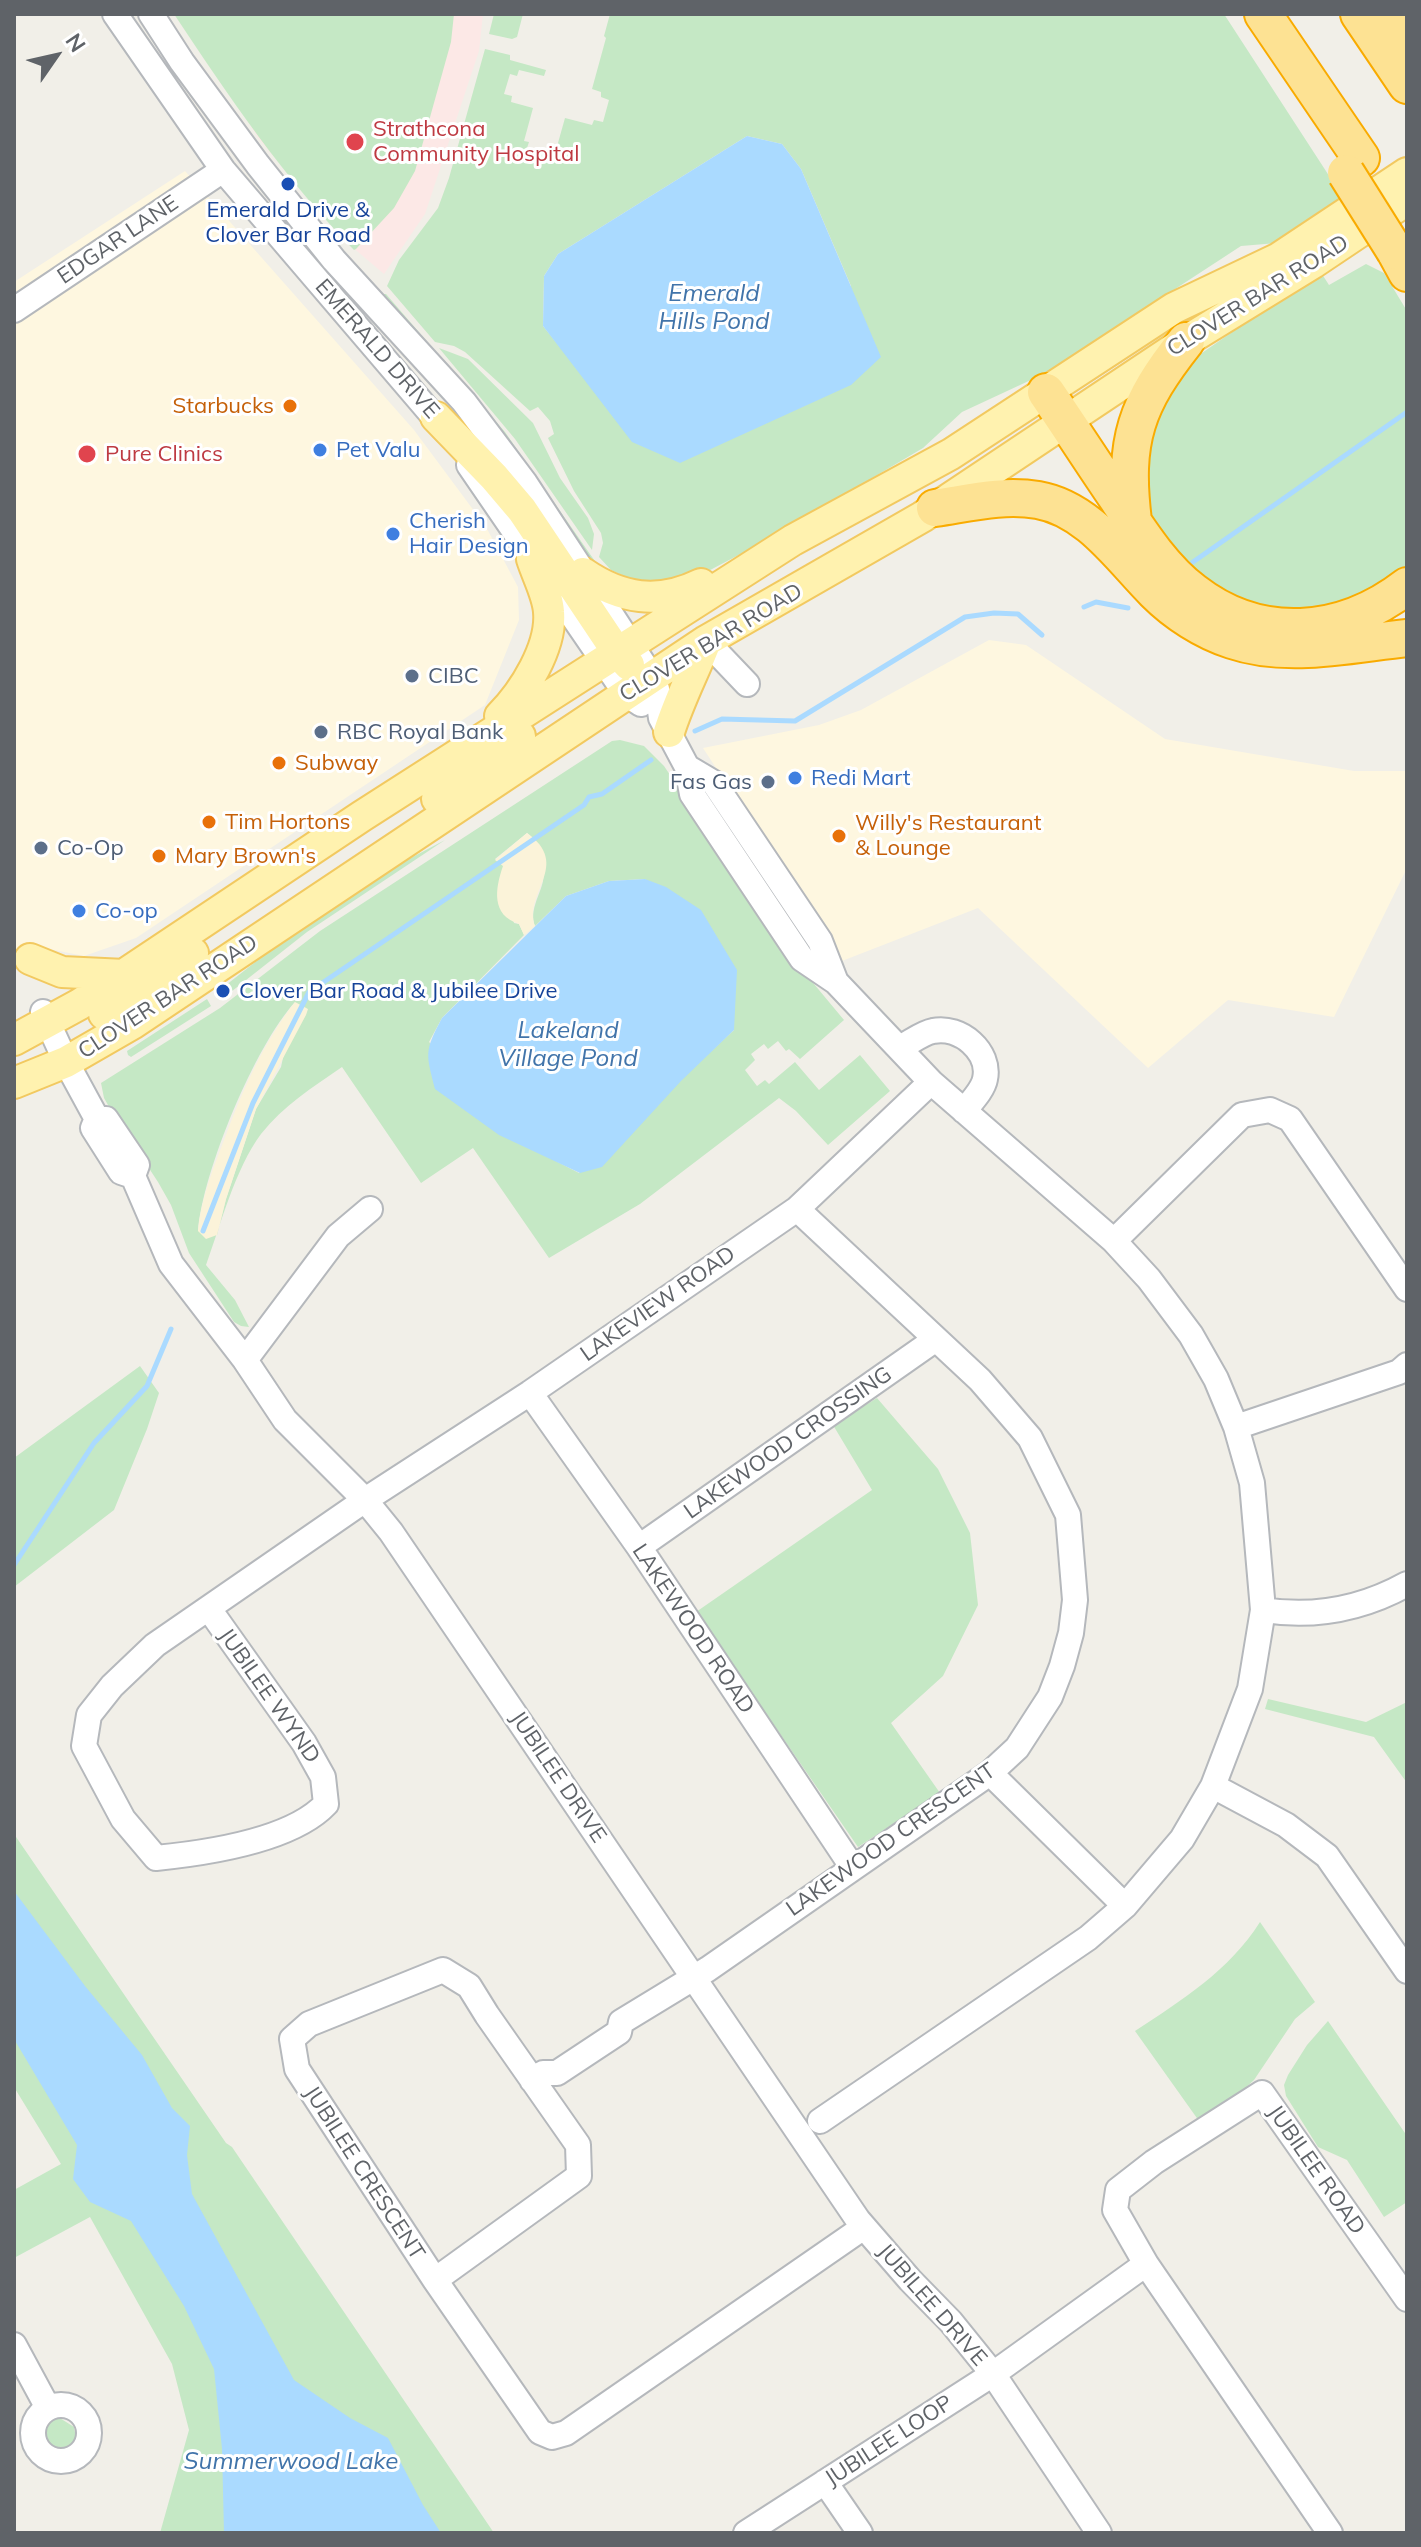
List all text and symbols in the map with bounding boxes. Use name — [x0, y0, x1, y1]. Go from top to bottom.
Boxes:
north arrow — [16, 16, 96, 96]
text: N — [60, 28, 92, 57]
place label: Strathcona Community Hospital — [373, 116, 579, 168]
marker: Strathcona Community Hospital — [344, 131, 366, 153]
marker: Emerald Drive & Clover Bar Road — [279, 175, 297, 193]
street label: EDGAR LANE — [53, 190, 183, 290]
place label: Emerald Drive & Clover Bar Road — [205, 197, 371, 248]
street label: CLOVER BAR ROAD — [1163, 230, 1353, 362]
street label: EMERALD DRIVE — [309, 274, 445, 424]
water label: Emerald Hills Pond — [659, 280, 769, 336]
place label: Starbucks — [173, 393, 274, 419]
marker: Starbucks — [281, 397, 299, 415]
place label: Pet Valu — [336, 437, 420, 463]
place label: Pure Clinics — [105, 441, 223, 467]
marker: Pet Valu — [311, 441, 329, 459]
marker: Pure Clinics — [76, 443, 98, 465]
place label: Cherish Hair Design — [409, 508, 529, 560]
marker: Cherish Hair Design — [384, 525, 402, 543]
street label: CLOVER BAR ROAD — [615, 578, 807, 708]
place label: CIBC — [428, 663, 479, 689]
marker: CIBC — [403, 667, 421, 685]
place label: RBC Royal Bank — [337, 719, 503, 745]
marker: RBC Royal Bank — [312, 723, 330, 741]
place label: Subway — [295, 750, 378, 776]
marker: Subway — [270, 754, 288, 772]
place label: Redi Mart — [811, 765, 910, 791]
place label: Fas Gas — [670, 769, 752, 795]
marker: Redi Mart — [786, 769, 804, 787]
marker: Fas Gas — [759, 773, 777, 791]
place label: Tim Hortons — [225, 809, 351, 835]
place label: Willy's Restaurant & Lounge — [855, 810, 1041, 862]
marker: Tim Hortons — [200, 813, 218, 831]
marker: Willy's Restaurant & Lounge — [830, 827, 848, 845]
place label: Co-Op — [57, 835, 124, 861]
marker: Co-Op — [32, 839, 50, 857]
place label: Mary Brown's — [175, 843, 316, 869]
marker: Mary Brown's — [150, 847, 168, 865]
place label: Co-op — [95, 898, 158, 924]
marker: Co-op — [70, 902, 88, 920]
street label: CLOVER BAR ROAD — [73, 929, 263, 1065]
place label: Clover Bar Road & Jubilee Drive — [239, 978, 557, 1004]
marker: Clover Bar Road & Jubilee Drive — [214, 982, 232, 1000]
water label: Lakeland Village Pond — [498, 1017, 638, 1073]
street label: LAKEVIEW ROAD — [576, 1241, 740, 1367]
street label: LAKEWOOD CROSSING — [679, 1361, 897, 1525]
street label: LAKEWOOD ROAD — [626, 1539, 760, 1719]
street label: JUBILEE WYND — [213, 1623, 325, 1769]
street label: JUBILEE DRIVE — [504, 1706, 612, 1848]
street label: LAKEWOOD CRESCENT — [781, 1758, 1001, 1922]
street label: JUBILEE CRESCENT — [298, 2081, 430, 2265]
street label: JUBILEE ROAD — [1262, 2100, 1370, 2240]
street label: JUBILEE DRIVE — [872, 2239, 992, 2371]
street label: JUBILEE LOOP — [820, 2390, 958, 2492]
water label: Summerwood Lake — [184, 2448, 398, 2476]

